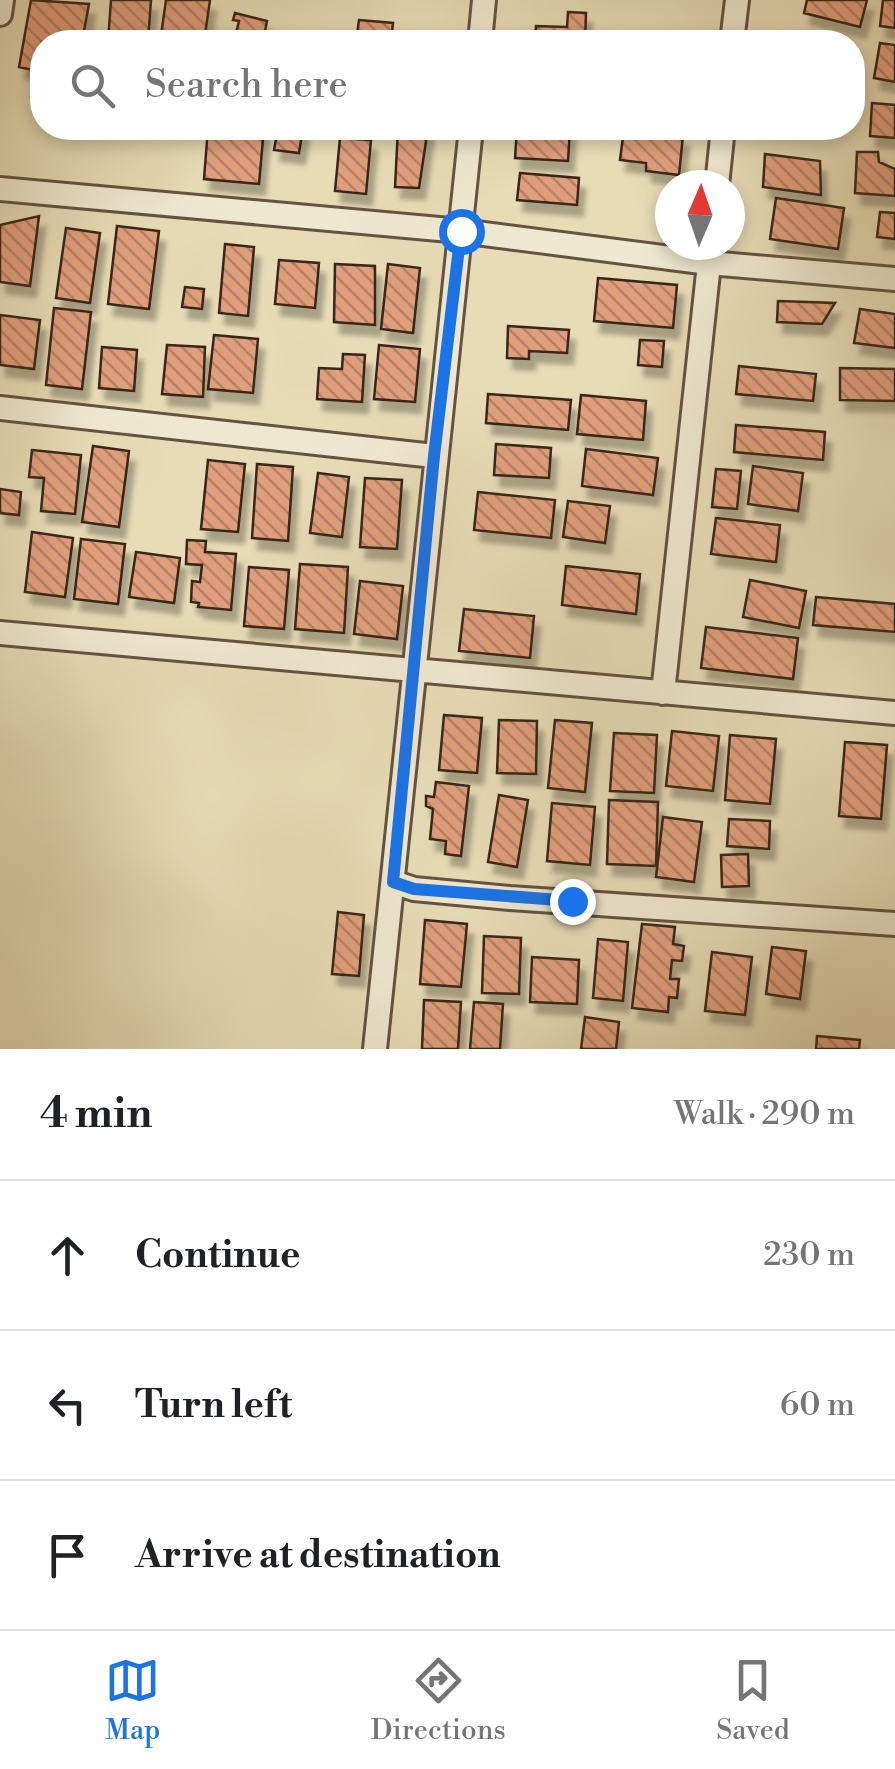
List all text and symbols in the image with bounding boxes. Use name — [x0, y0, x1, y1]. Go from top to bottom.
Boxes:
search box — [30, 30, 865, 140]
icon: search — [65, 58, 120, 113]
text: Search here — [145, 62, 348, 109]
north arrow — [655, 170, 745, 260]
route start — [439, 209, 485, 255]
route end — [550, 879, 596, 925]
text: 4 min — [40, 1088, 152, 1141]
text: Walk · 290 m — [674, 1094, 855, 1134]
icon: ahead — [40, 1228, 95, 1283]
text: Continue — [135, 1232, 300, 1279]
text: 230 m — [763, 1235, 855, 1275]
icon: left — [40, 1378, 95, 1433]
text: Turn left — [135, 1382, 292, 1429]
text: 60 m — [780, 1385, 855, 1425]
icon: arrive — [40, 1528, 95, 1583]
text: Arrive at destination — [135, 1532, 501, 1579]
tab: Map — [105, 1653, 160, 1748]
tab: Directions — [371, 1653, 506, 1748]
tab: Saved — [716, 1653, 790, 1748]

